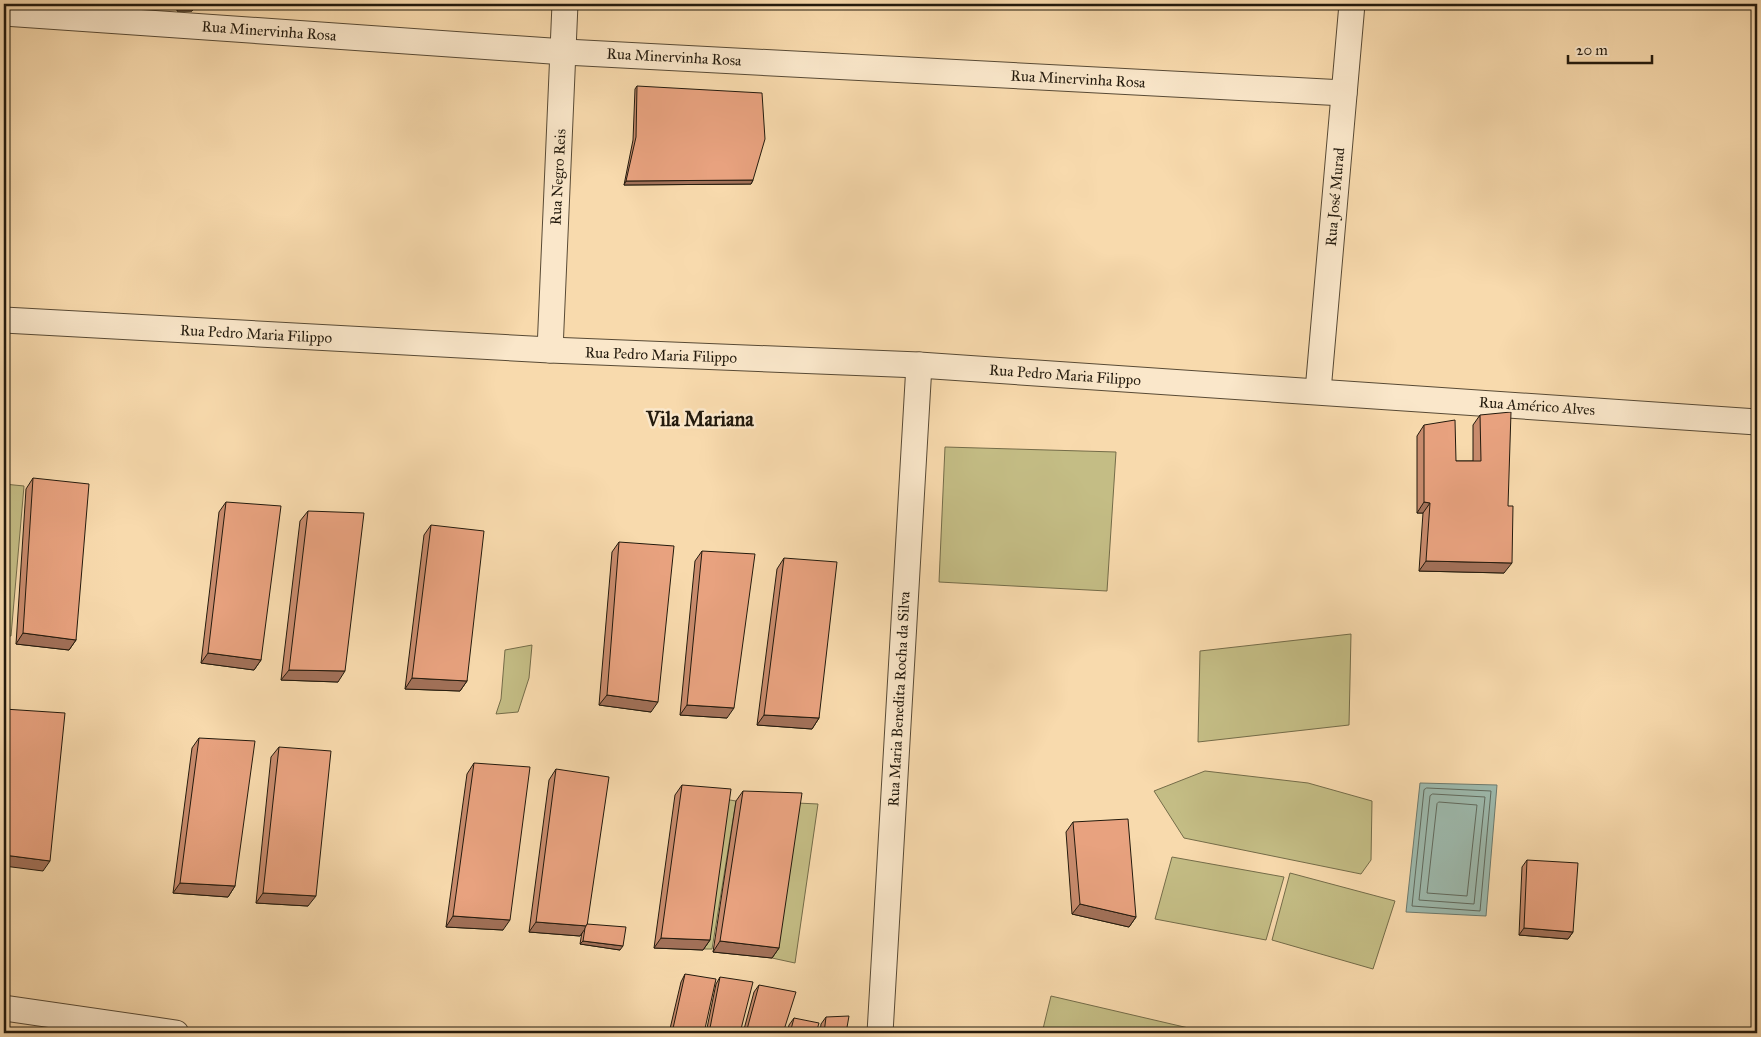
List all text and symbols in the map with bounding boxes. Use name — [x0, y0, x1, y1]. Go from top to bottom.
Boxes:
street label: Rua Minervinha Rosa — [201, 17, 338, 45]
scale bar — [1568, 32, 1652, 64]
text: 20 m — [1576, 41, 1608, 59]
street label: Rua Minervinha Rosa — [606, 44, 743, 70]
street label: Rua Minervinha Rosa — [1010, 66, 1147, 92]
street label: Rua Negro Reis — [546, 128, 570, 226]
street label: Rua José Murad — [1322, 146, 1349, 247]
street label: Rua Pedro Maria Filippo — [179, 321, 333, 347]
street label: Rua Pedro Maria Filippo — [585, 343, 738, 367]
street label: Rua Pedro Maria Filippo — [988, 361, 1142, 389]
street label: Rua Américo Alves — [1478, 393, 1596, 419]
district label: Vila Mariana — [645, 407, 754, 431]
street label: Rua Maria Benedita Rocha da Silva — [884, 590, 914, 807]

